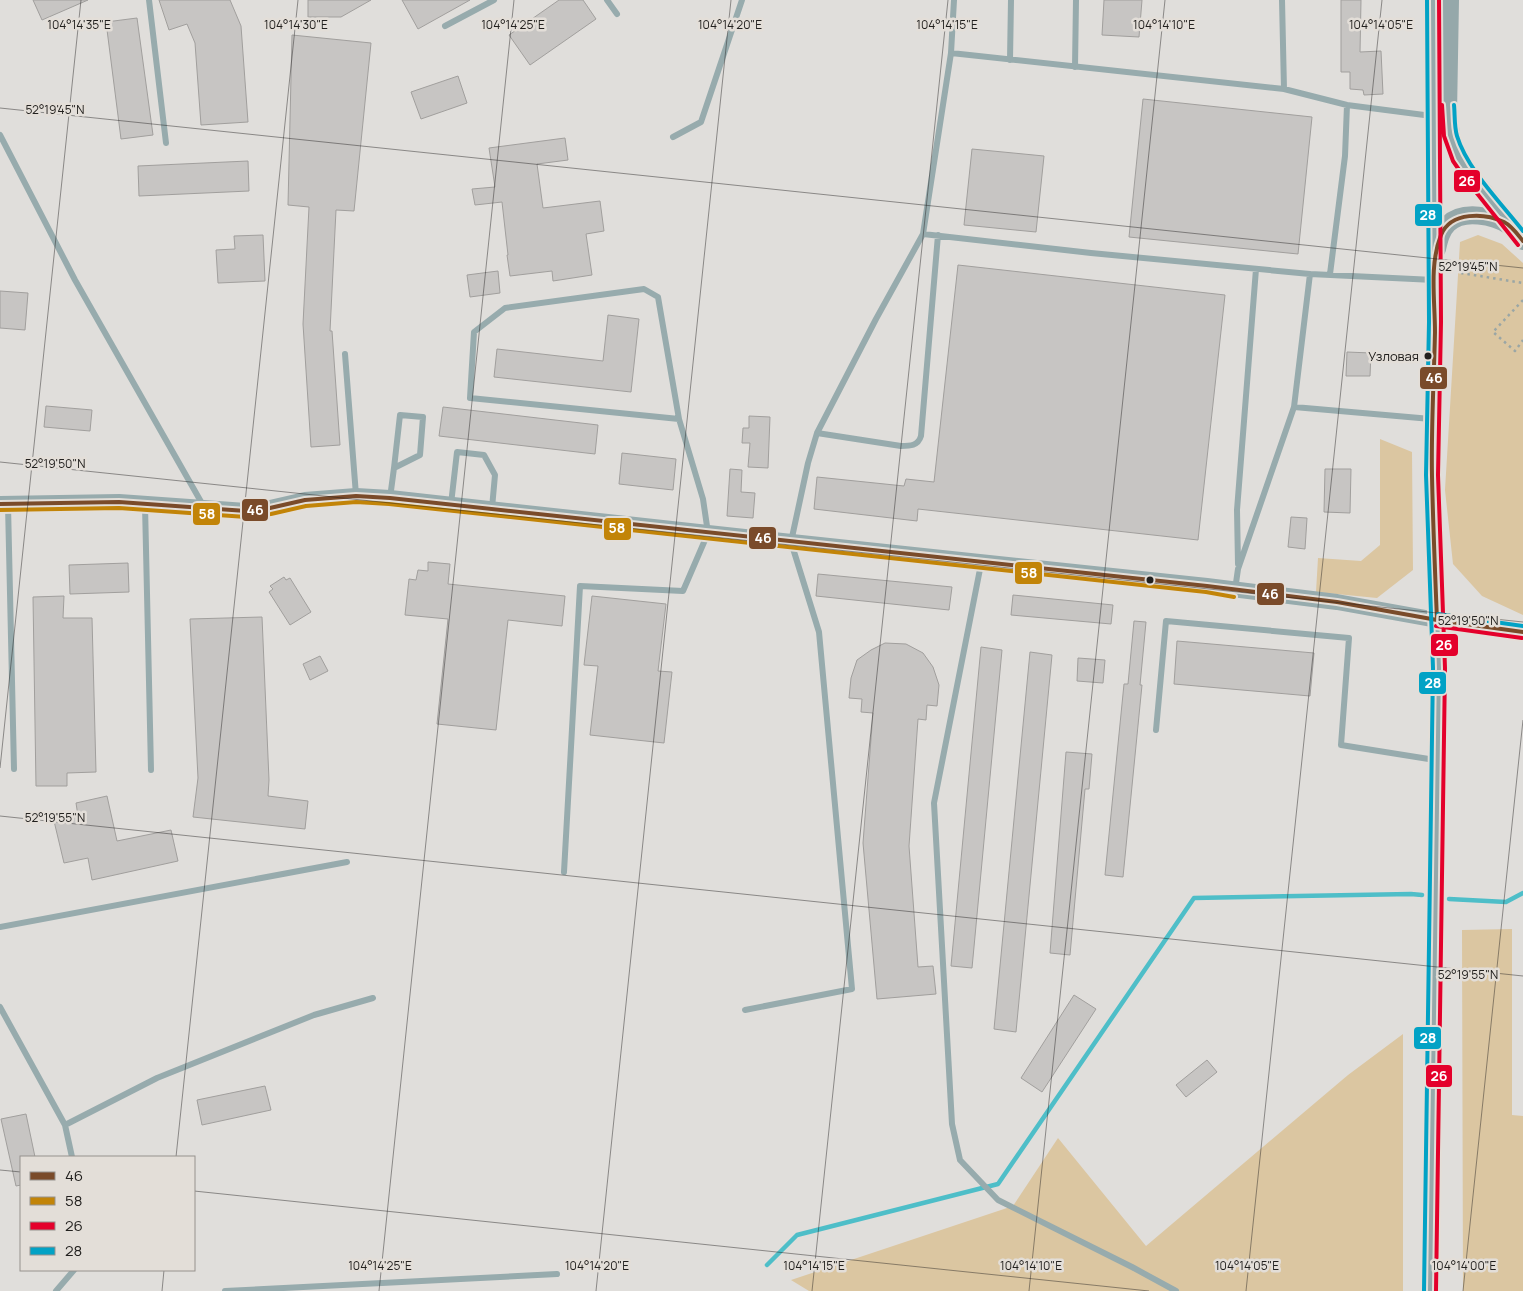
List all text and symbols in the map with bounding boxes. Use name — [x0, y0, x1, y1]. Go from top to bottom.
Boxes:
text: 104°14'35"E — [47, 16, 111, 33]
text: 104°14'30"E — [264, 16, 328, 33]
text: 104°14'25"E — [481, 16, 545, 33]
text: 104°14'20"E — [698, 16, 762, 33]
text: 104°14'15"E — [916, 16, 978, 33]
text: 104°14'10"E — [1133, 16, 1195, 33]
text: 104°14'05"E — [1349, 16, 1413, 33]
text: 52°19'45"N — [25, 101, 85, 118]
line badge: 26 — [1453, 169, 1481, 193]
text: 26 — [1458, 171, 1476, 190]
line badge: 28 — [1414, 203, 1443, 227]
text: 28 — [1420, 205, 1436, 224]
text: 52°19'45"N — [1438, 258, 1498, 275]
place label: Узловая — [1368, 347, 1419, 365]
marker: Узловая — [1423, 351, 1433, 361]
line badge: 46 — [1419, 366, 1448, 390]
text: 46 — [1425, 368, 1443, 387]
text: 52°19'50"N — [25, 455, 85, 472]
line badge: 46 — [241, 498, 269, 522]
text: 46 — [246, 500, 264, 519]
line badge: 58 — [192, 502, 221, 526]
text: 58 — [199, 504, 215, 523]
line badge: 58 — [603, 517, 632, 541]
text: 58 — [609, 518, 625, 537]
line badge: 46 — [748, 526, 777, 550]
text: 46 — [754, 528, 772, 547]
line badge: 58 — [1014, 561, 1043, 585]
text: 58 — [1021, 563, 1037, 582]
unlabelled marker — [1145, 575, 1155, 585]
line badge: 46 — [1256, 582, 1285, 606]
text: 46 — [1261, 584, 1279, 603]
text: 52°19'50"N — [1438, 612, 1498, 629]
line badge: 26 — [1430, 633, 1459, 657]
text: 26 — [1435, 635, 1453, 654]
line badge: 28 — [1418, 671, 1447, 695]
text: 28 — [1425, 673, 1441, 692]
text: 52°19'55"N — [25, 809, 85, 826]
text: 52°19'55"N — [1438, 966, 1498, 983]
line badge: 28 — [1413, 1026, 1442, 1050]
text: 28 — [1420, 1028, 1436, 1047]
line badge: 26 — [1425, 1064, 1453, 1088]
text: 26 — [1430, 1066, 1448, 1085]
legend — [20, 1156, 195, 1271]
text: 46 — [65, 1165, 83, 1186]
text: 58 — [65, 1190, 82, 1211]
text: 26 — [65, 1215, 83, 1236]
text: 28 — [65, 1240, 82, 1261]
text: 104°14'25"E — [348, 1257, 412, 1274]
text: 104°14'20"E — [565, 1257, 629, 1274]
text: 104°14'15"E — [783, 1257, 845, 1274]
text: 104°14'10"E — [1000, 1257, 1062, 1274]
text: 104°14'05"E — [1215, 1257, 1279, 1274]
text: 104°14'00"E — [1432, 1257, 1496, 1274]

